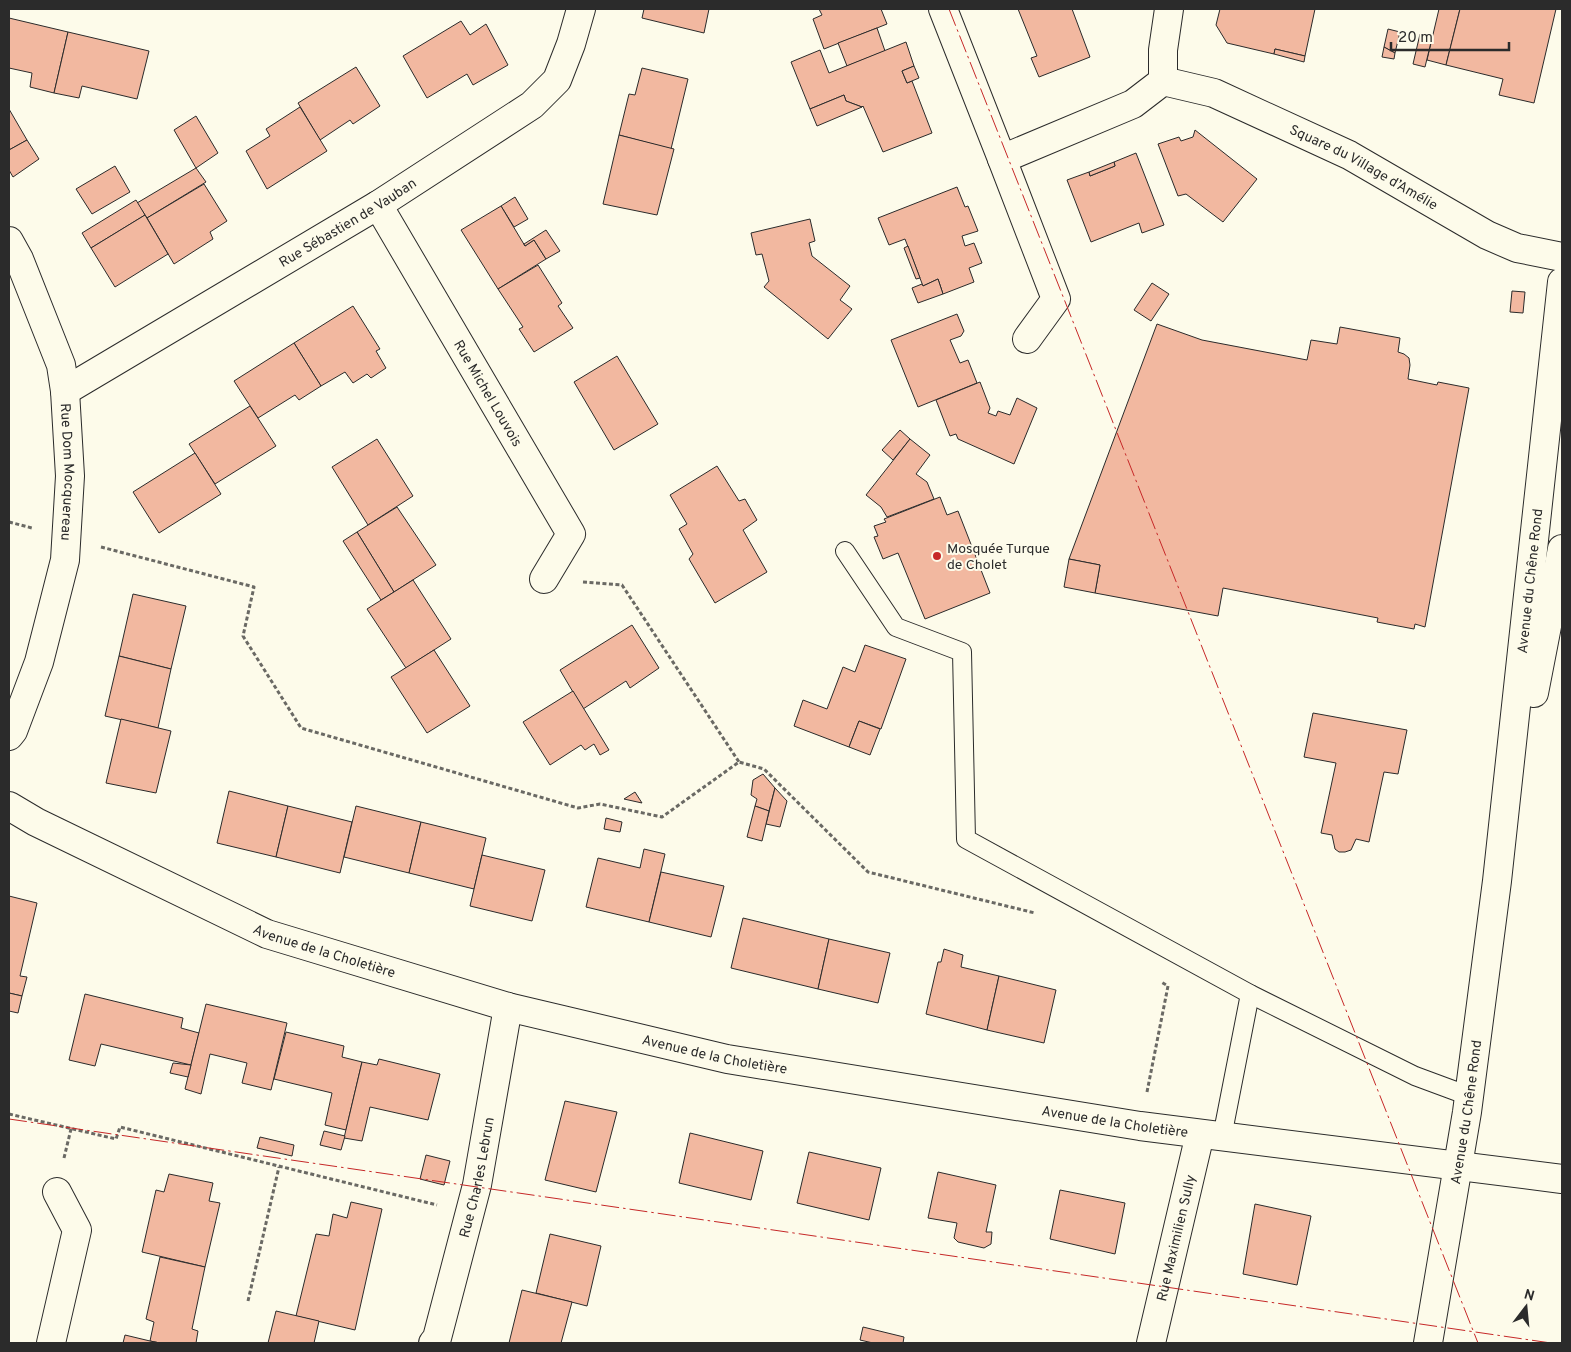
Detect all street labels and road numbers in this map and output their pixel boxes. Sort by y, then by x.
street label: Square du Village d’Amélie [1286,122,1440,215]
street label: Rue Sébastien de Vauban [276,175,420,272]
street label: Rue Michel Louvois [449,337,525,450]
street label: Rue Dom Mocquereau [56,403,77,541]
street label: Avenue du Chêne Rond [1515,508,1547,654]
street label: Avenue de la Choletière [250,922,397,982]
street label: Avenue de la Choletière [640,1032,788,1079]
street label: Avenue du Chêne Rond [1448,1039,1486,1186]
street label: Avenue de la Choletière [1040,1103,1189,1142]
street label: Rue Charles Lebrun [457,1116,499,1240]
street label: Rue Maximilien Sully [1154,1173,1200,1303]

